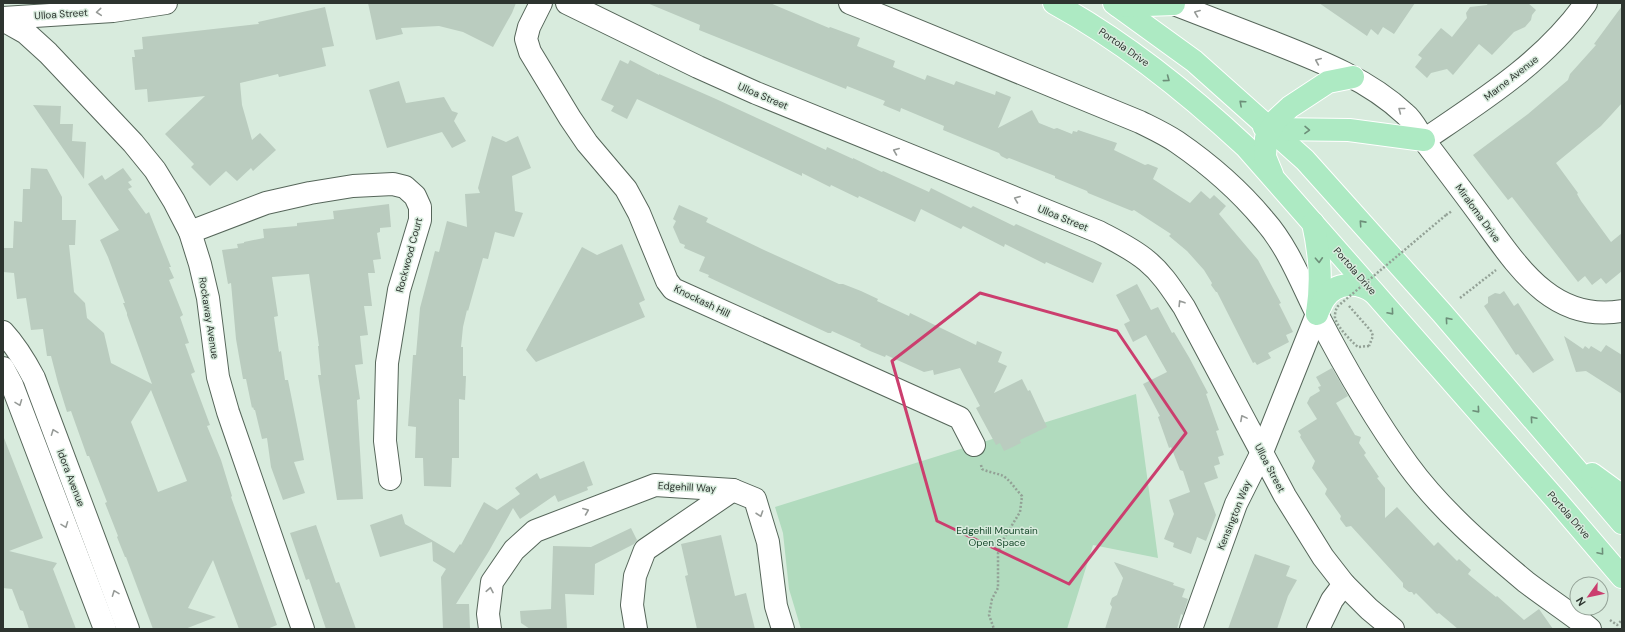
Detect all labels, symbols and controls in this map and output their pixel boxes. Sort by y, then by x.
street label: Ulloa Street [34,6,88,22]
one-way arrow [96,7,102,16]
one-way arrow [1194,10,1201,18]
street label: Portola Drive [1096,25,1152,69]
street label: Marne Avenue [1481,52,1541,103]
one-way arrow [1315,58,1322,66]
one-way arrow [1163,74,1170,81]
street label: Ulloa Street [736,80,790,112]
one-way arrow [1239,100,1247,107]
one-way arrow [1398,107,1405,114]
one-way arrow [1304,125,1310,134]
one-way arrow [892,147,899,155]
street label: Miraloma Drive [1453,181,1504,245]
one-way arrow [1013,196,1020,204]
street label: Ulloa Street [1036,202,1090,234]
street label: Rockwood Court [393,216,425,294]
one-way arrow [1359,221,1366,228]
street label: Portola Drive [1331,245,1379,298]
one-way arrow [1315,257,1324,263]
street label: Rockaway Avenue [196,276,222,360]
street label: Knockash Hill [672,282,732,320]
one-way arrow [1179,301,1186,308]
one-way arrow [1387,308,1394,315]
one-way arrow [1446,318,1453,325]
one-way arrow [14,400,22,407]
one-way arrow [1473,405,1480,413]
one-way arrow [1241,415,1248,422]
one-way arrow [1530,416,1538,424]
one-way arrow [50,428,58,435]
street label: Ulloa Street [1252,441,1288,495]
street label: Idora Avenue [54,448,88,509]
street label: Kensington Way [1214,478,1254,552]
street label: Edgehill Way [658,479,717,495]
street label: Portola Drive [1545,489,1593,542]
one-way arrow [581,508,589,516]
one-way arrow [755,510,764,517]
one-way arrow [60,521,69,528]
park label: Edgehill Mountain Open Space [956,524,1038,549]
one-way arrow [1596,548,1603,555]
north arrow [1569,576,1609,616]
one-way arrow [486,587,494,593]
one-way arrow [111,589,119,596]
text: N [1573,594,1589,609]

